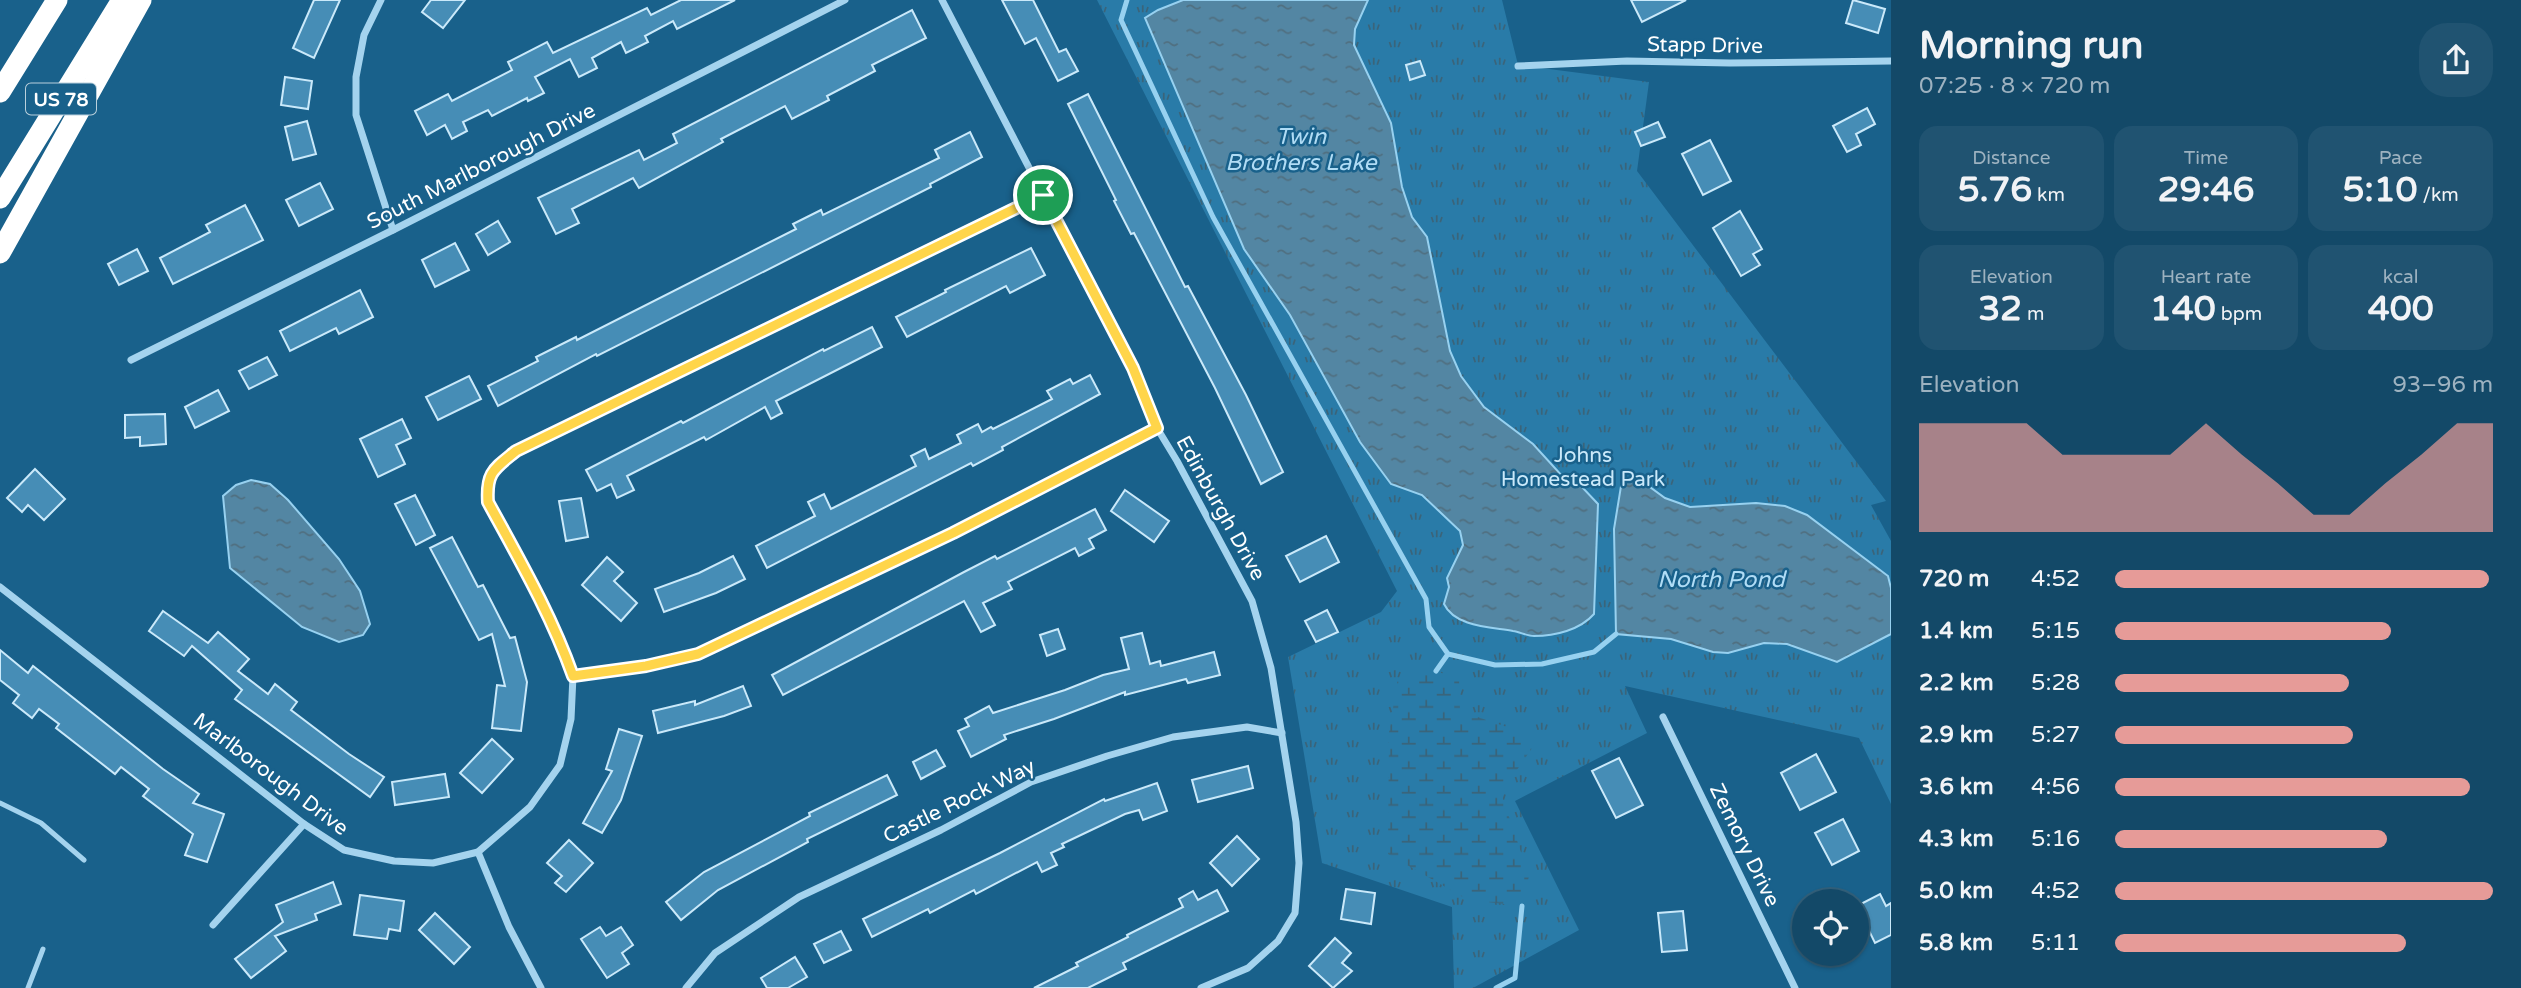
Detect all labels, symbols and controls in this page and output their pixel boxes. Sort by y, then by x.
text: Morning run [1919,23,2143,69]
button: share [2419,23,2493,97]
street label: Stapp Drive [1647,32,1763,59]
text: 07:25 · 8 × 720 m [1919,72,2110,100]
road number: US 78 [26,83,96,114]
street label: South Marlborough Drive [363,98,600,235]
water label: Twin Brothers Lake [1225,123,1379,177]
text: Distance [1972,147,2050,169]
text: Time [2184,147,2228,169]
text: Pace [2379,147,2423,169]
pin [1013,165,1073,225]
text: 5.76 [1958,169,2032,211]
text: 29:46 [2157,169,2255,211]
text: 5:10 [2343,169,2418,211]
icon: arrive [1024,176,1062,214]
text: km [2032,184,2065,206]
text: /km [2418,184,2459,206]
text: Elevation [1970,266,2053,288]
text: Heart rate [2161,266,2251,288]
text: kcal [2383,266,2419,288]
text: 32 [1978,288,2022,330]
text: 140 [2150,288,2216,330]
text: 400 [2368,288,2434,330]
text: m [2022,303,2045,325]
text: bpm [2216,303,2262,325]
text: Elevation [1919,371,2020,399]
text: 93–96 m [2392,371,2493,399]
street label: Edinburgh Drive [1171,432,1271,585]
park label: Johns Homestead Park [1501,443,1665,492]
text: 720 m [1919,565,1989,593]
text: 4:52 [2031,565,2080,593]
water label: North Pond [1657,566,1787,594]
text: 1.4 km [1919,617,1993,645]
text: 5:15 [2031,617,2080,645]
text: 2.2 km [1919,669,1994,697]
text: 5:28 [2031,669,2080,697]
street label: Marlborough Drive [188,708,353,841]
text: 2.9 km [1919,721,1994,749]
text: 5:27 [2031,721,2080,749]
street label: Castle Rock Way [879,754,1039,849]
text: 3.6 km [1919,773,1994,801]
text: 4:56 [2031,773,2080,801]
street label: Zemory Drive [1704,780,1785,911]
text: 4.3 km [1919,825,1994,853]
text: 5:16 [2031,825,2080,853]
text: 5.0 km [1919,877,1993,905]
text: 4:52 [2031,877,2080,905]
map controls [1792,889,1869,966]
button: locate [1792,889,1869,966]
text: 5.8 km [1919,929,1993,957]
text: 5:11 [2031,929,2080,957]

